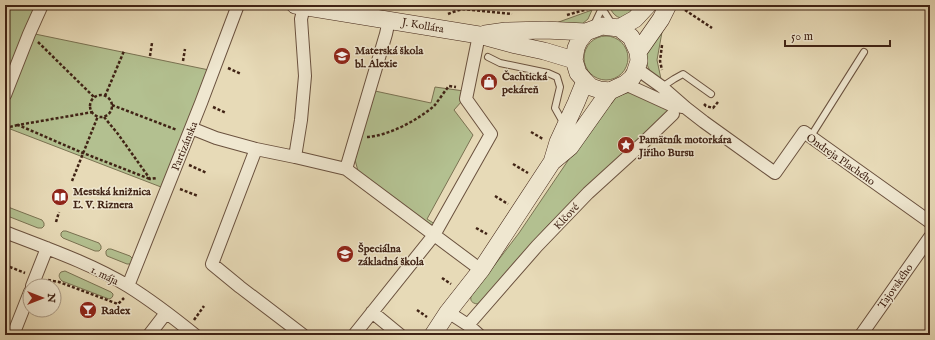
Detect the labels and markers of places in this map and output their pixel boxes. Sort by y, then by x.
place label: Materská škola bl. Alexie [354,44,423,71]
school or university icon: Materská škola bl. Alexie [332,46,352,66]
place label: Čachtická pekáreň [501,70,547,97]
shop icon: Čachtická pekáreň [479,72,499,92]
place label: Pamätník motorkára Jiřiho Bursu [637,133,732,160]
place icon: Pamätník motorkára Jiřiho Bursu [616,135,636,155]
place label: Mestská knižnica Ľ. V. Riznera [72,185,151,212]
library icon: Mestská knižnica Ľ. V. Riznera [50,187,70,207]
place label: Špeciálna základná škola [358,242,424,269]
school or university icon: Špeciálna základná škola [335,244,355,264]
bar icon: Radex [78,300,98,320]
place label: Radex [101,304,131,318]

